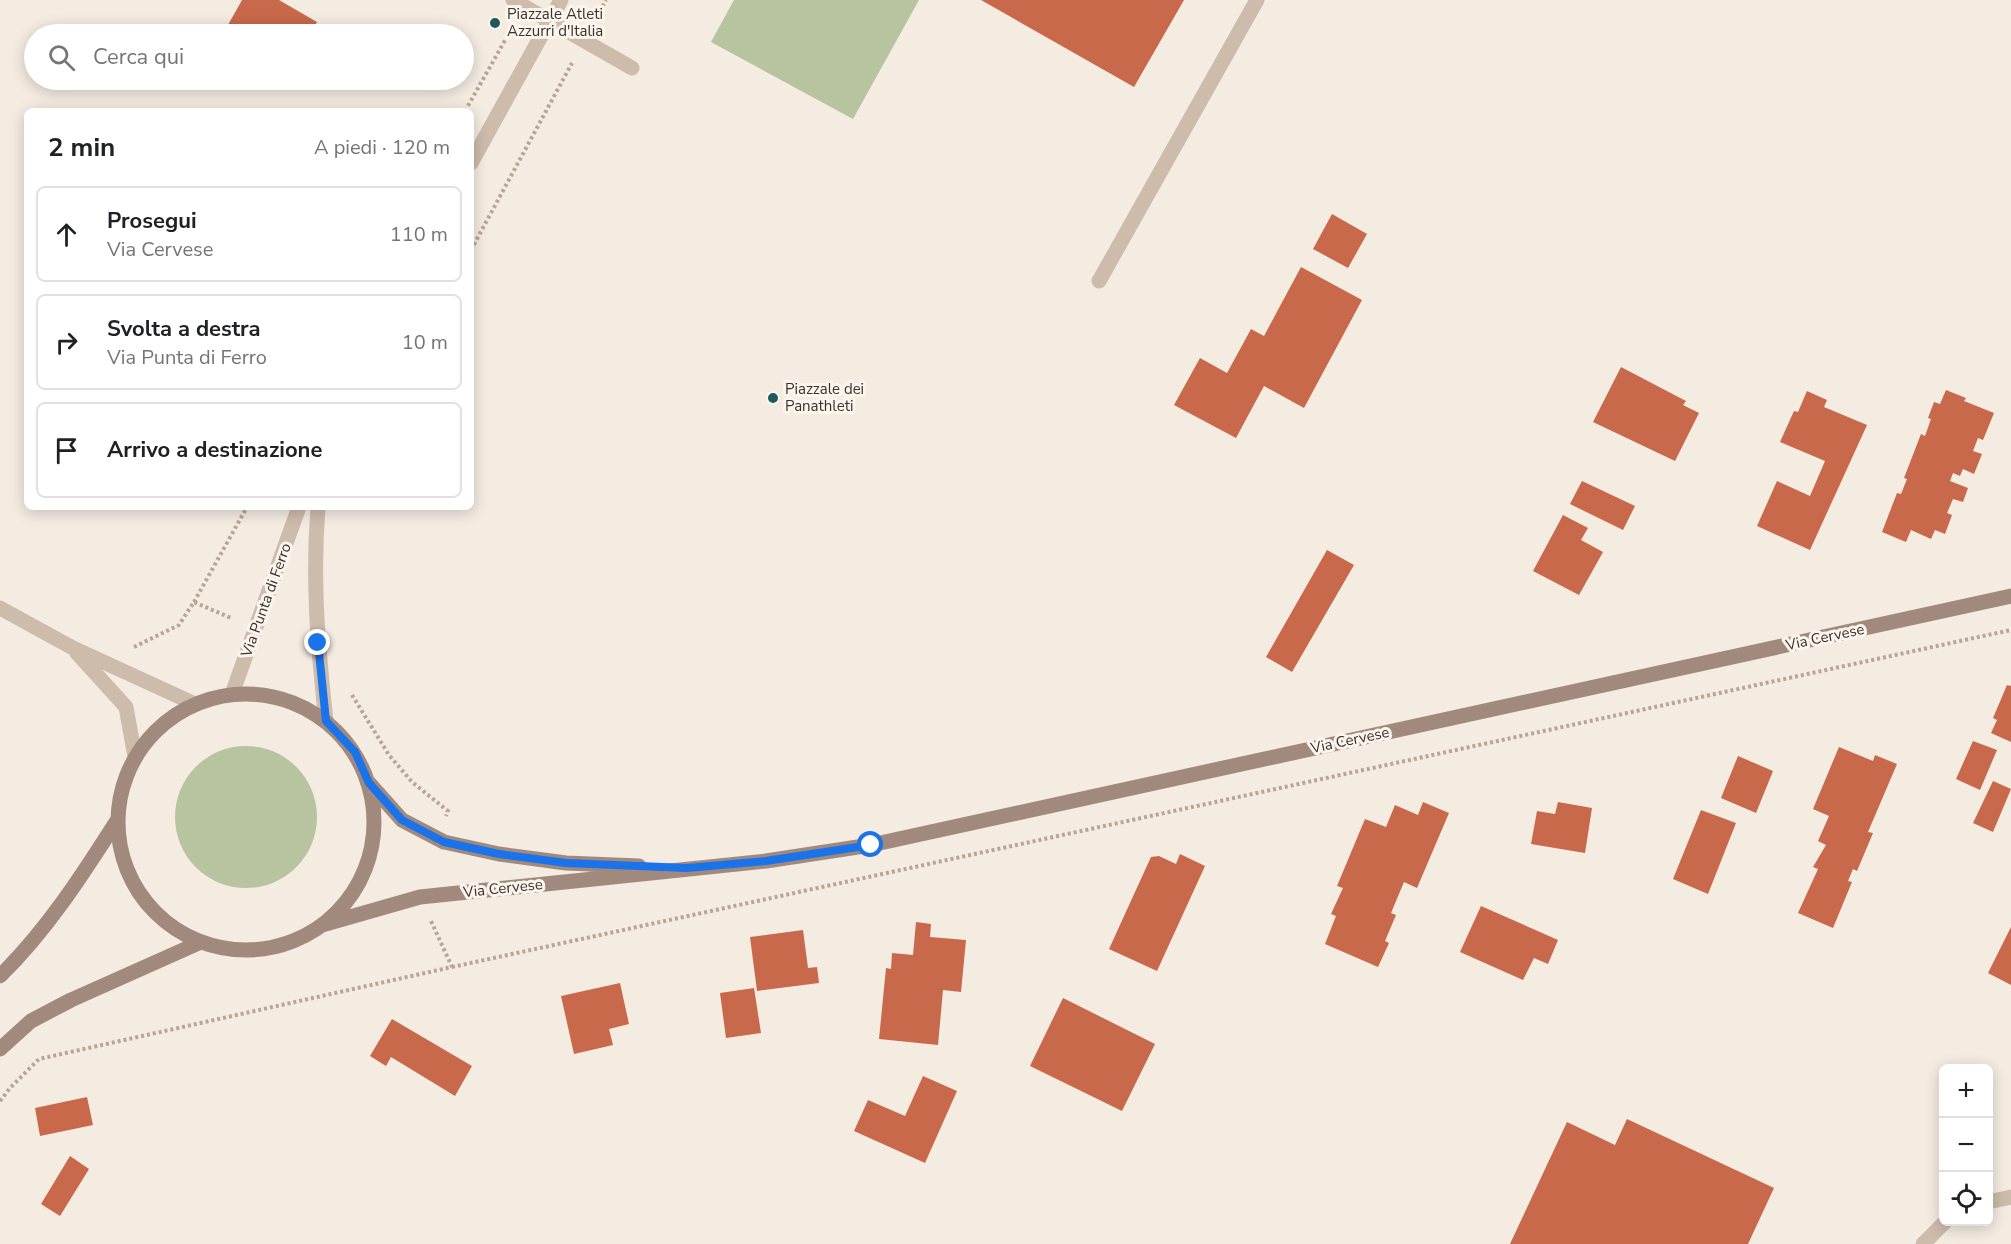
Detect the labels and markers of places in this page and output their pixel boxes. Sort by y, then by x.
place label: Piazzale Atleti Azzurri d'Italia [507,4,603,41]
marker: Piazzale Atleti Azzurri d'Italia [488,16,502,30]
place label: Piazzale dei Panathleti [785,379,864,416]
marker: Piazzale dei Panathleti [766,391,780,405]

